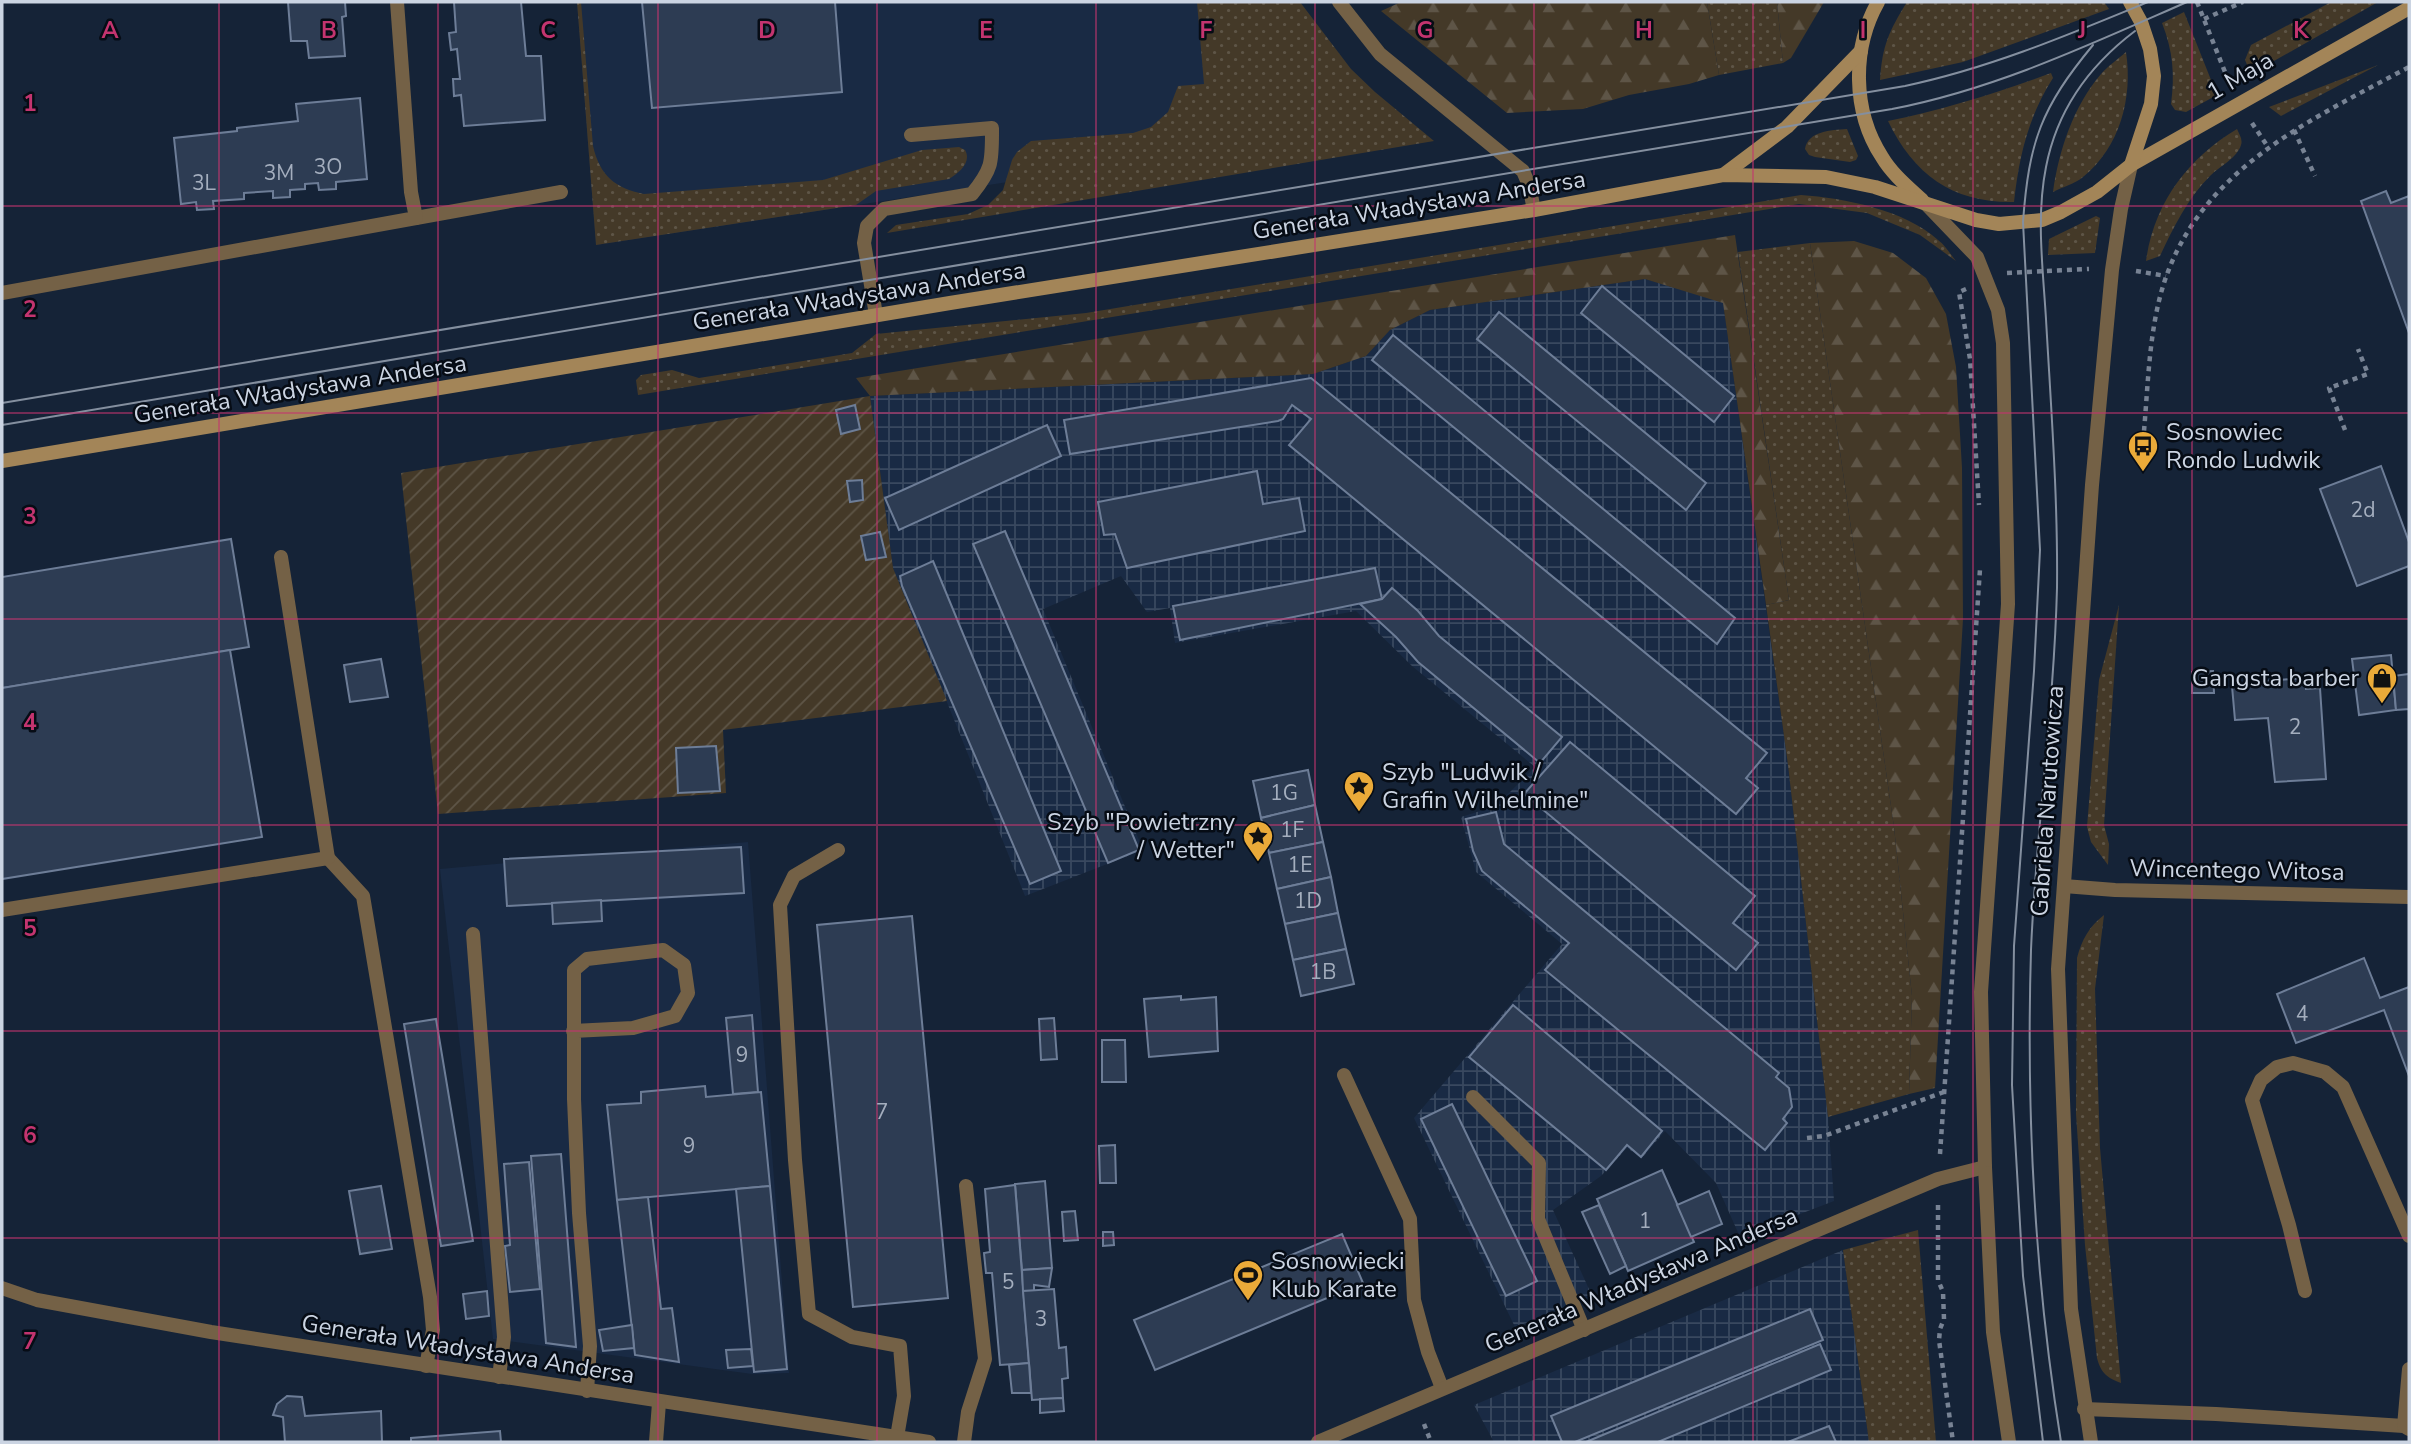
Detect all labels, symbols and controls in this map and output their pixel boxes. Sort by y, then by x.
text: A [101,15,119,46]
text: B [321,15,337,46]
text: C [540,15,556,46]
text: D [758,15,776,46]
text: E [979,15,993,46]
text: F [1200,15,1213,46]
text: G [1417,15,1433,46]
text: H [1635,15,1653,46]
text: I [1860,15,1866,46]
text: J [2077,15,2086,46]
text: K [2293,15,2309,46]
street label: 1 Maja [2201,44,2279,108]
text: 1 [23,88,37,119]
house number: 3O [314,153,342,181]
house number: 3M [264,159,294,187]
street label: Generała Władysława Andersa [1250,163,1588,247]
house number: 3L [192,169,217,197]
street label: Generała Władysława Andersa [690,254,1028,338]
text: 2 [23,294,37,325]
street label: Generała Władysława Andersa [131,347,469,431]
place label: Sosnowiec Rondo Ludwik [2166,416,2321,476]
bus stop icon: Sosnowiec Rondo Ludwik [2126,429,2160,473]
house number: 2d [2351,496,2375,524]
text: 3 [23,501,37,532]
shop icon: Gangsta barber [2365,661,2399,705]
place label: Gangsta barber [2192,662,2359,694]
street label: Gabriela Narutowicza [2023,684,2071,918]
text: 4 [23,707,37,738]
house number: 2 [2289,713,2301,741]
place label: Szyb "Ludwik / Grafin Wilhelmine" [1382,756,1588,816]
place icon: Szyb "Ludwik / Grafin Wilhelmine" [1342,769,1376,813]
house number: 1G [1270,779,1298,807]
place label: Szyb "Powietrzny / Wetter" [1047,806,1236,866]
house number: 1F [1280,816,1304,844]
place icon: Szyb "Powietrzny / Wetter" [1241,819,1275,863]
house number: 1E [1288,851,1312,879]
street label: Wincentego Witosa [2129,852,2345,888]
house number: 1D [1294,887,1322,915]
text: 5 [23,913,37,944]
house number: 1B [1310,958,1336,986]
house number: 4 [2296,1000,2308,1028]
house number: 9 [736,1041,748,1069]
house number: 7 [876,1098,888,1126]
text: 6 [23,1120,37,1151]
house number: 9 [683,1132,695,1160]
street label: Generała Władysława Andersa [1480,1199,1802,1361]
house number: 1 [1639,1207,1651,1235]
place label: Sosnowiecki Klub Karate [1271,1245,1405,1305]
sports icon: Sosnowiecki Klub Karate [1231,1258,1265,1302]
house number: 5 [1002,1268,1014,1296]
house number: 3 [1035,1305,1047,1333]
street label: Generała Władysława Andersa [299,1307,637,1391]
text: 7 [23,1326,37,1357]

